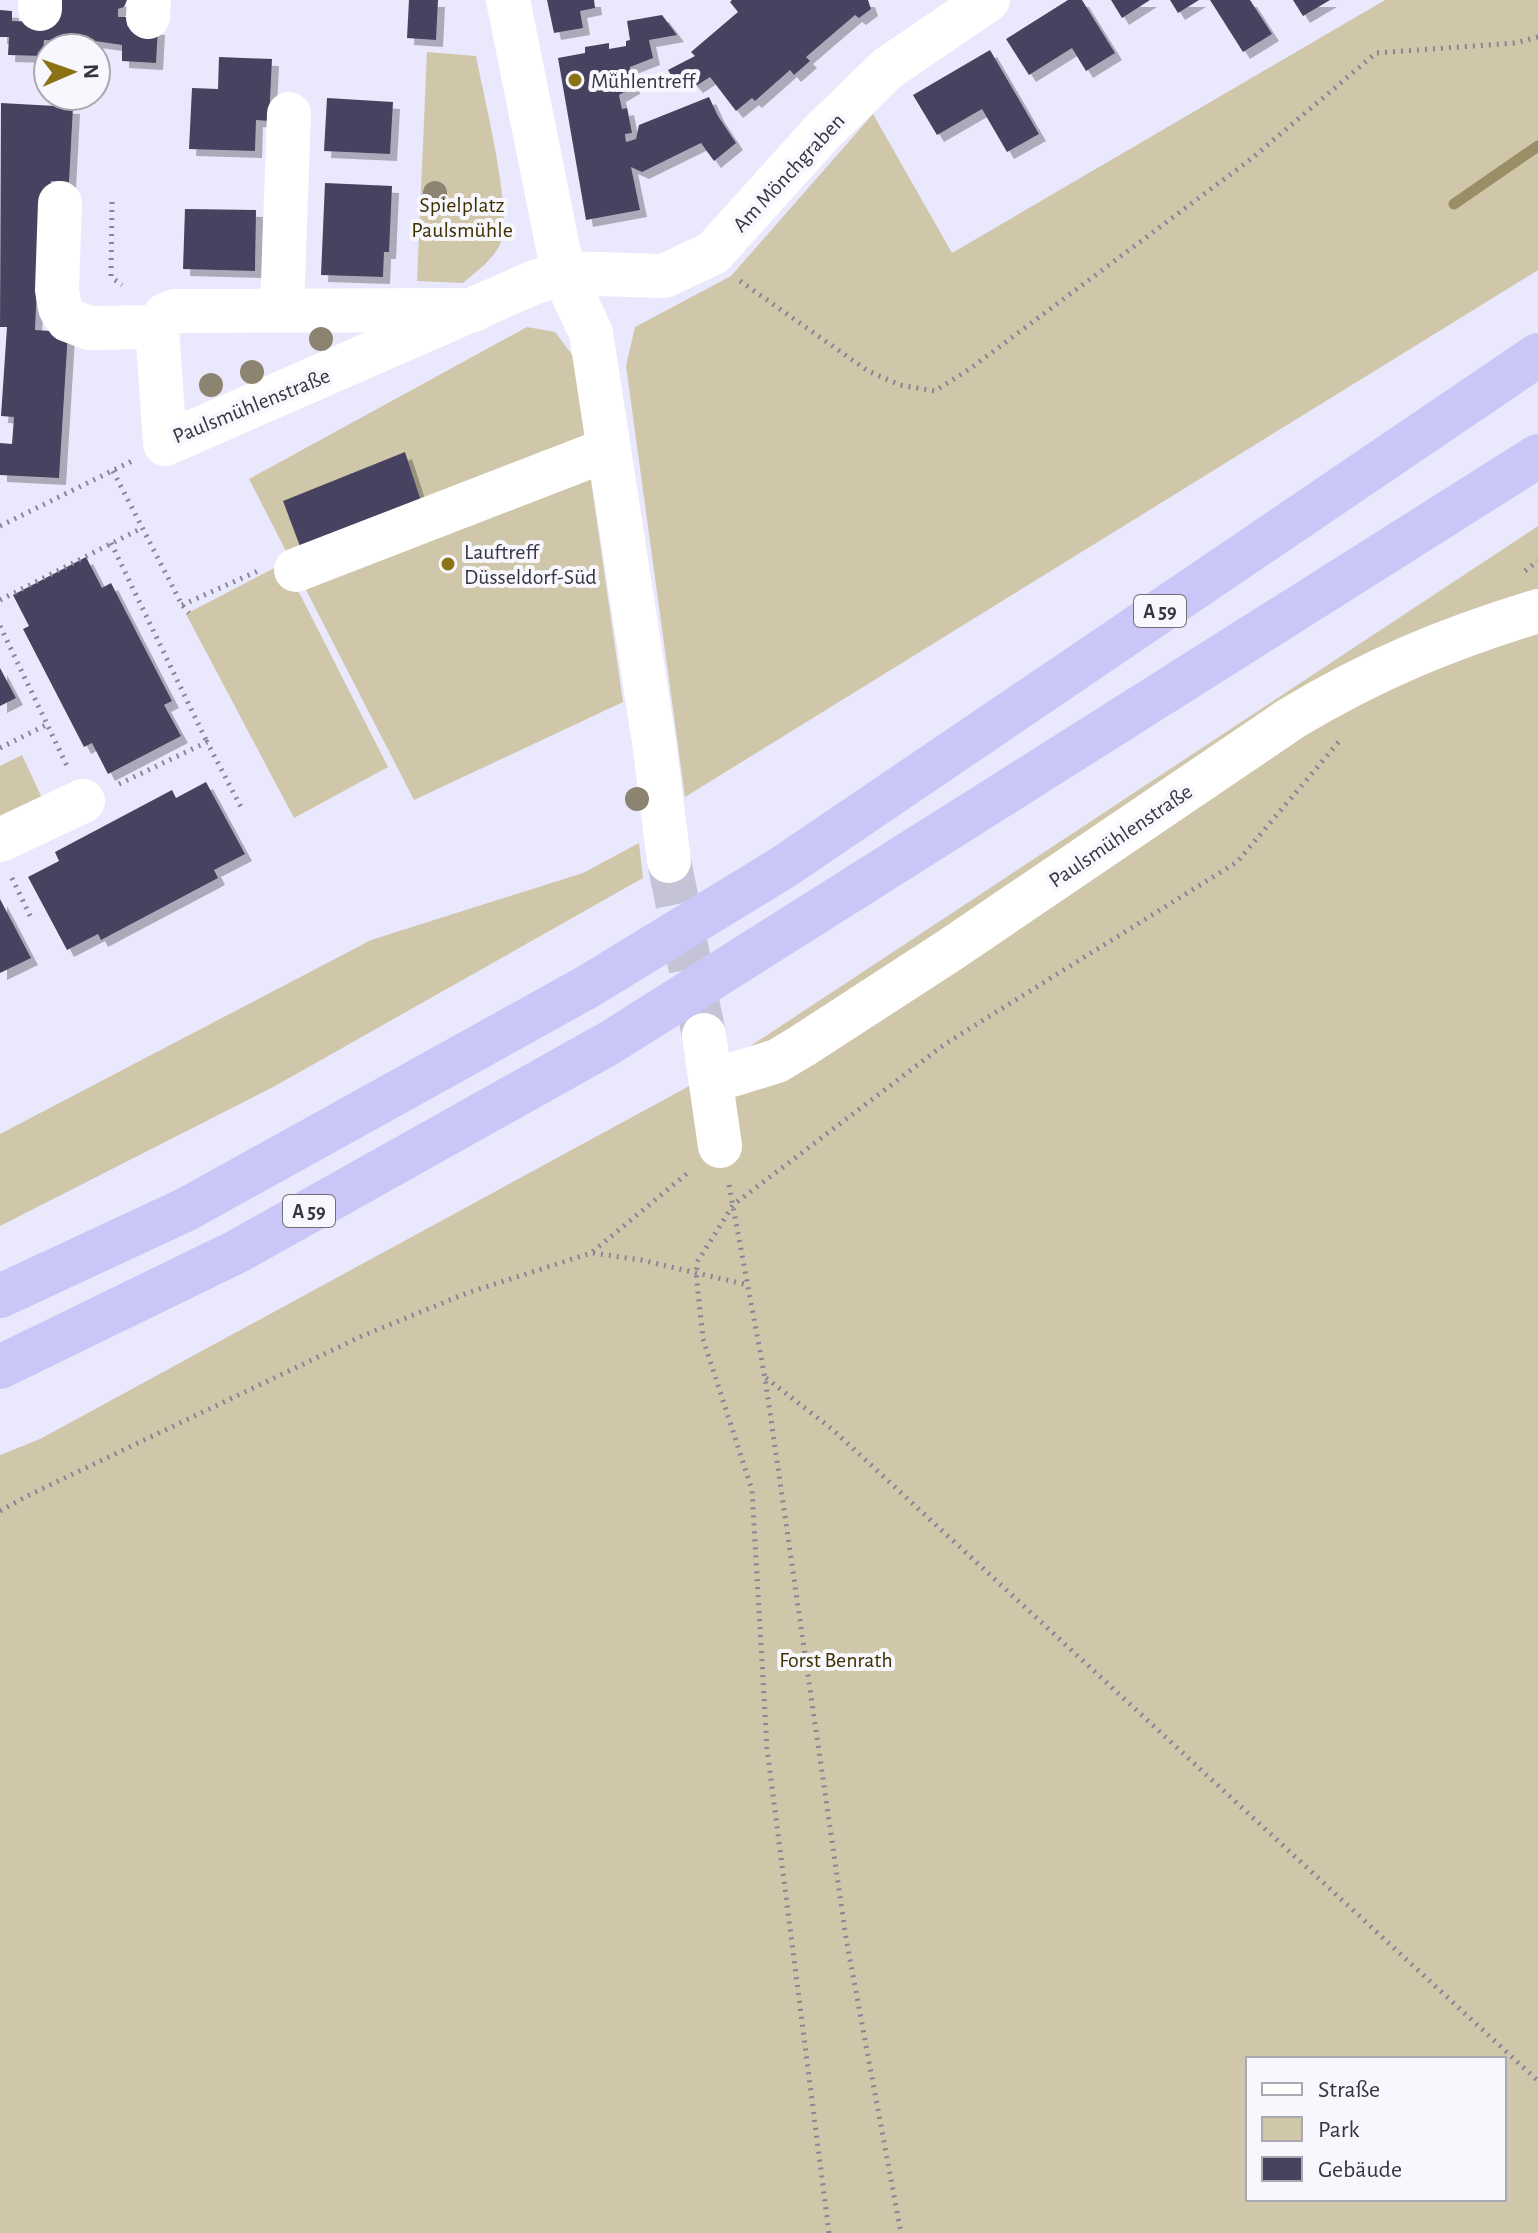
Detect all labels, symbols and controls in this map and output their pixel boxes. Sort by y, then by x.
north arrow [32,32,112,112]
text: N [80,63,102,79]
place label: Mühlentreff [591,70,696,92]
marker: Mühlentreff [566,71,584,89]
street label: Am Mönchgraben [728,109,849,236]
park label: Spielplatz Paulsmühle [411,194,513,241]
street label: Paulsmühlenstraße [170,364,333,448]
place label: Lauftreff Düsseldorf-Süd [464,541,597,588]
marker: Lauftreff Düsseldorf-Süd [439,555,457,573]
road number: A 59 [1134,595,1186,627]
street label: Paulsmühlenstraße [1045,780,1196,892]
road number: A 59 [283,1195,335,1227]
park label: Forst Benrath [779,1649,893,1671]
legend [1246,2057,1506,2201]
text: Straße [1318,2078,1380,2102]
text: Park [1318,2118,1359,2142]
text: Gebäude [1318,2158,1402,2182]

